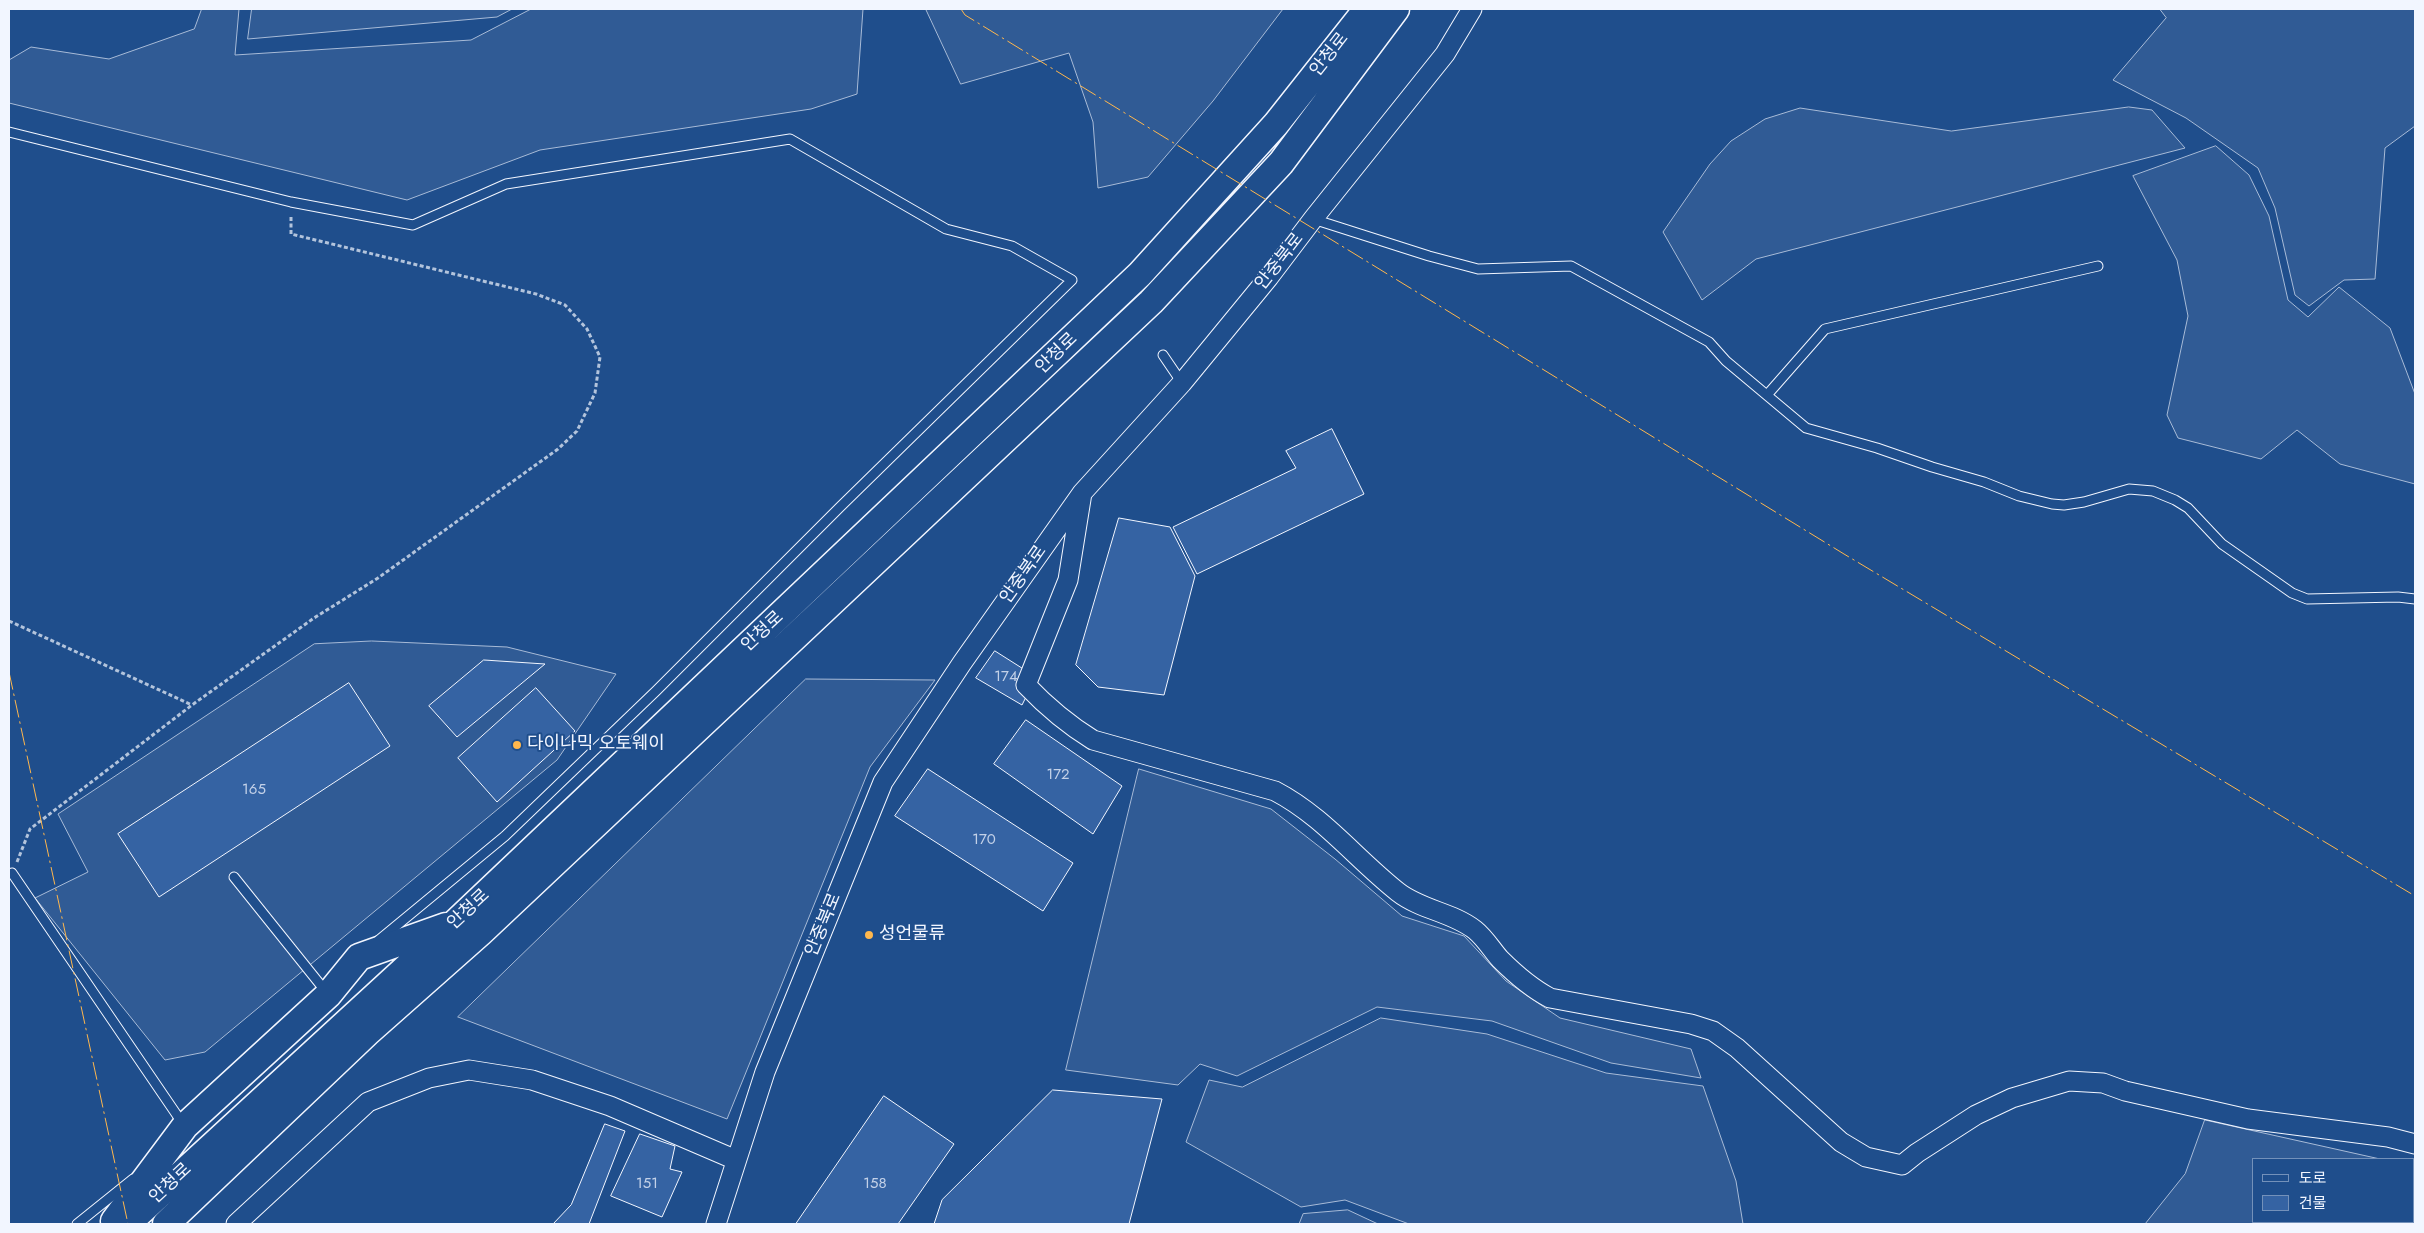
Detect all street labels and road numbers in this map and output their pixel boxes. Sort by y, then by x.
street label: 안청로 [1306,29,1354,81]
street label: 안중북로 [1251,229,1309,295]
street label: 안청로 [1032,329,1082,379]
street label: 안중북로 [996,542,1052,608]
street label: 안청로 [737,607,789,657]
street label: 안청로 [443,885,495,935]
street label: 안중북로 [802,890,846,960]
street label: 안청로 [145,1159,197,1209]

